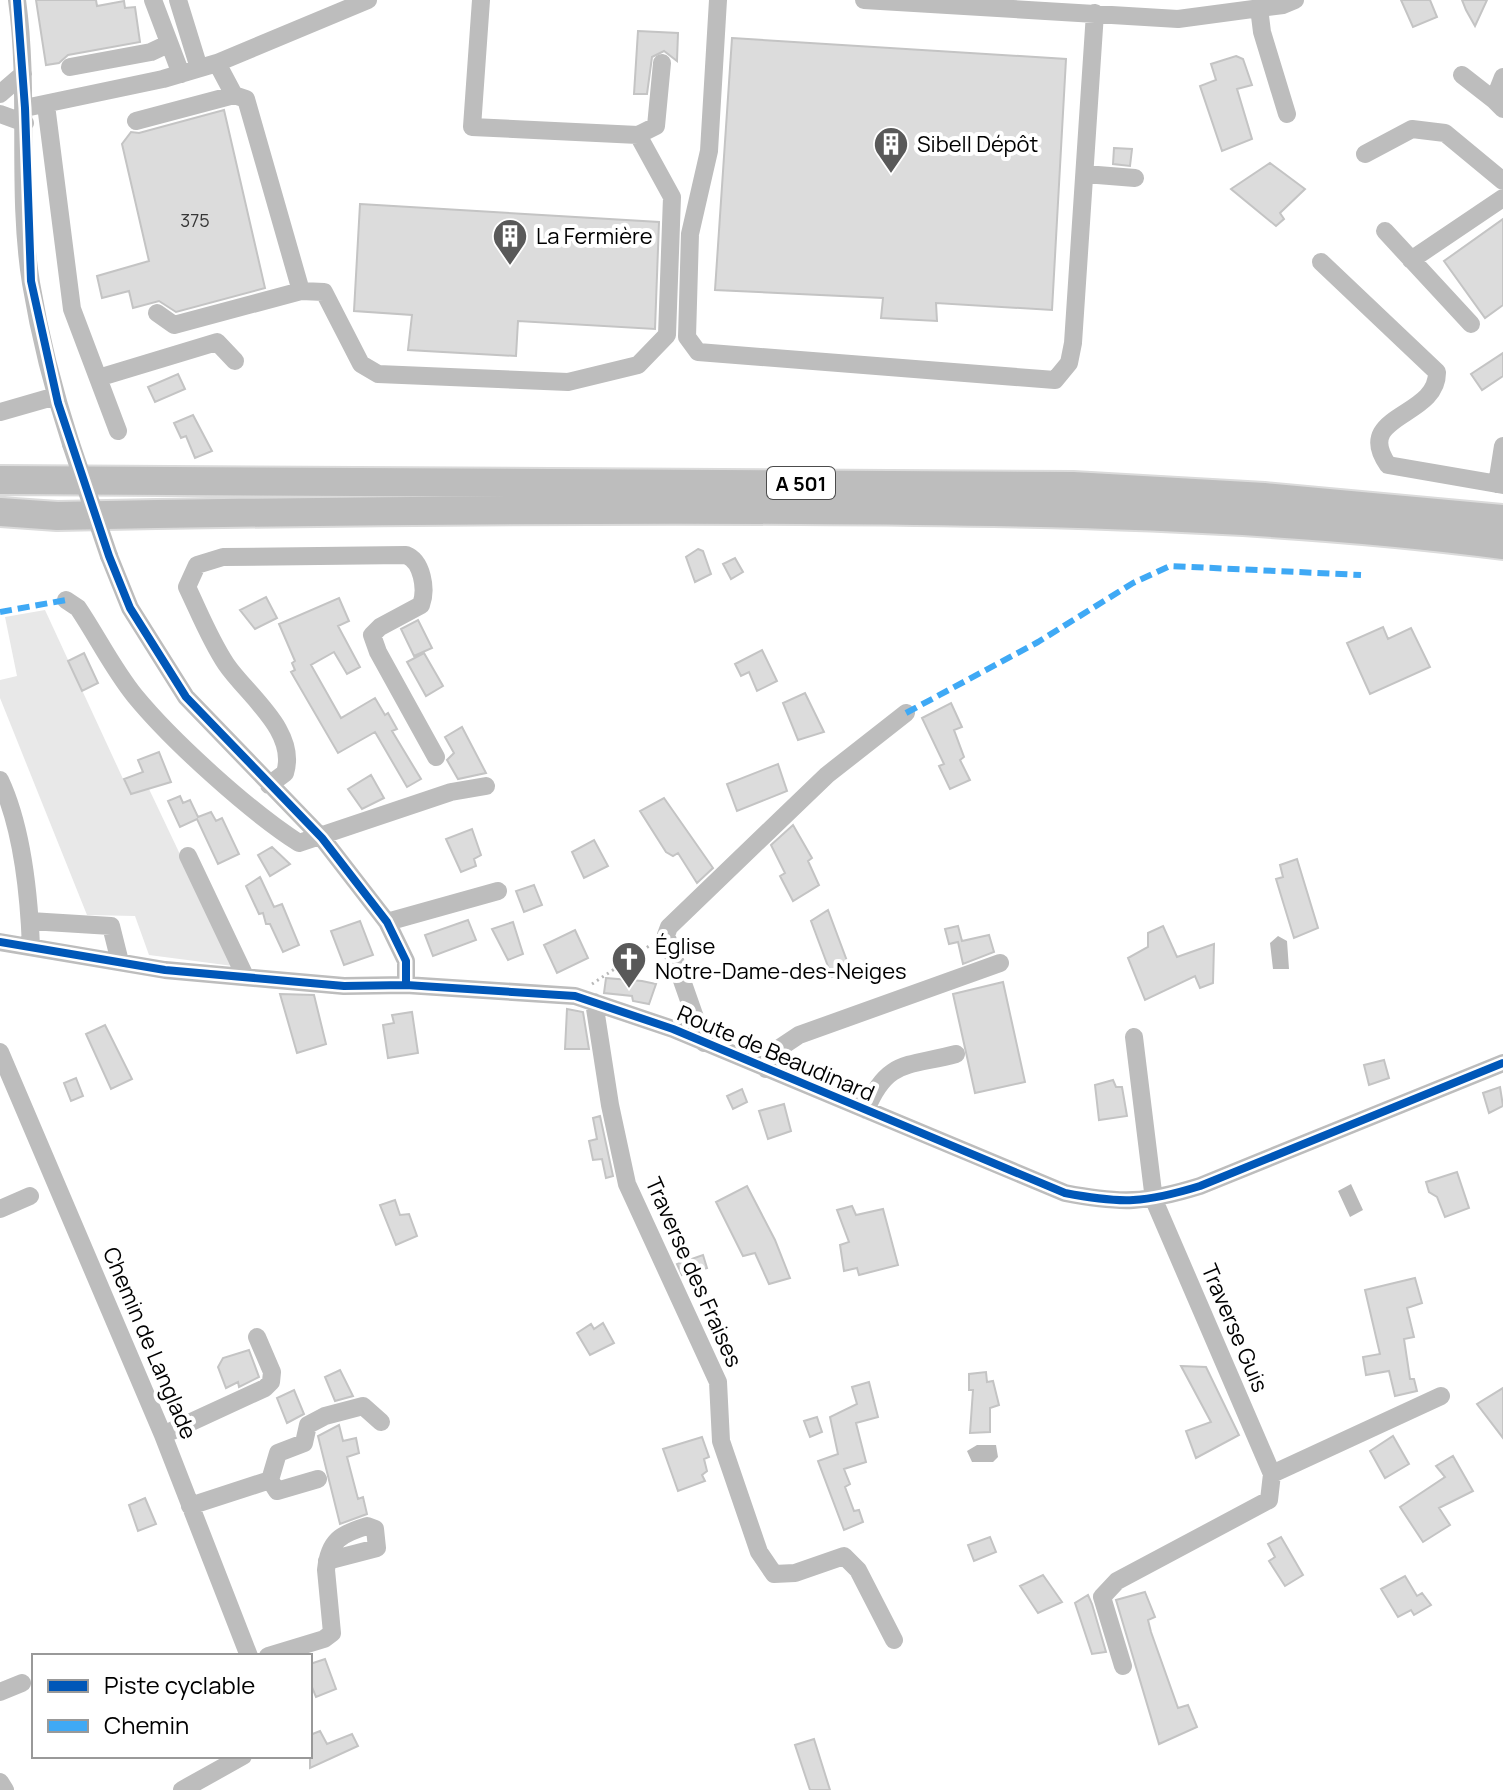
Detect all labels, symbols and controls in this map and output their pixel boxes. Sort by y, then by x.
building icon: Sibell Dépôt [872,125,910,175]
place label: Sibell Dépôt [917,129,1039,159]
house number: 375 [180,208,210,232]
building icon: La Fermière [491,217,529,267]
place label: La Fermière [536,221,653,251]
road number: A 501 [767,467,835,499]
place label: Église Notre-Dame-des-Neiges [655,931,907,986]
church icon: Église Notre-Dame-des-Neiges [610,940,648,990]
street label: Route de Beaudinard [673,998,879,1108]
street label: Traverse des Fraises [639,1172,749,1372]
street label: Chemin de Langlade [96,1242,204,1444]
street label: Traverse Guis [1195,1259,1275,1397]
legend [32,1654,312,1758]
text: Piste cyclable [104,1668,255,1701]
text: Chemin [104,1708,189,1741]

